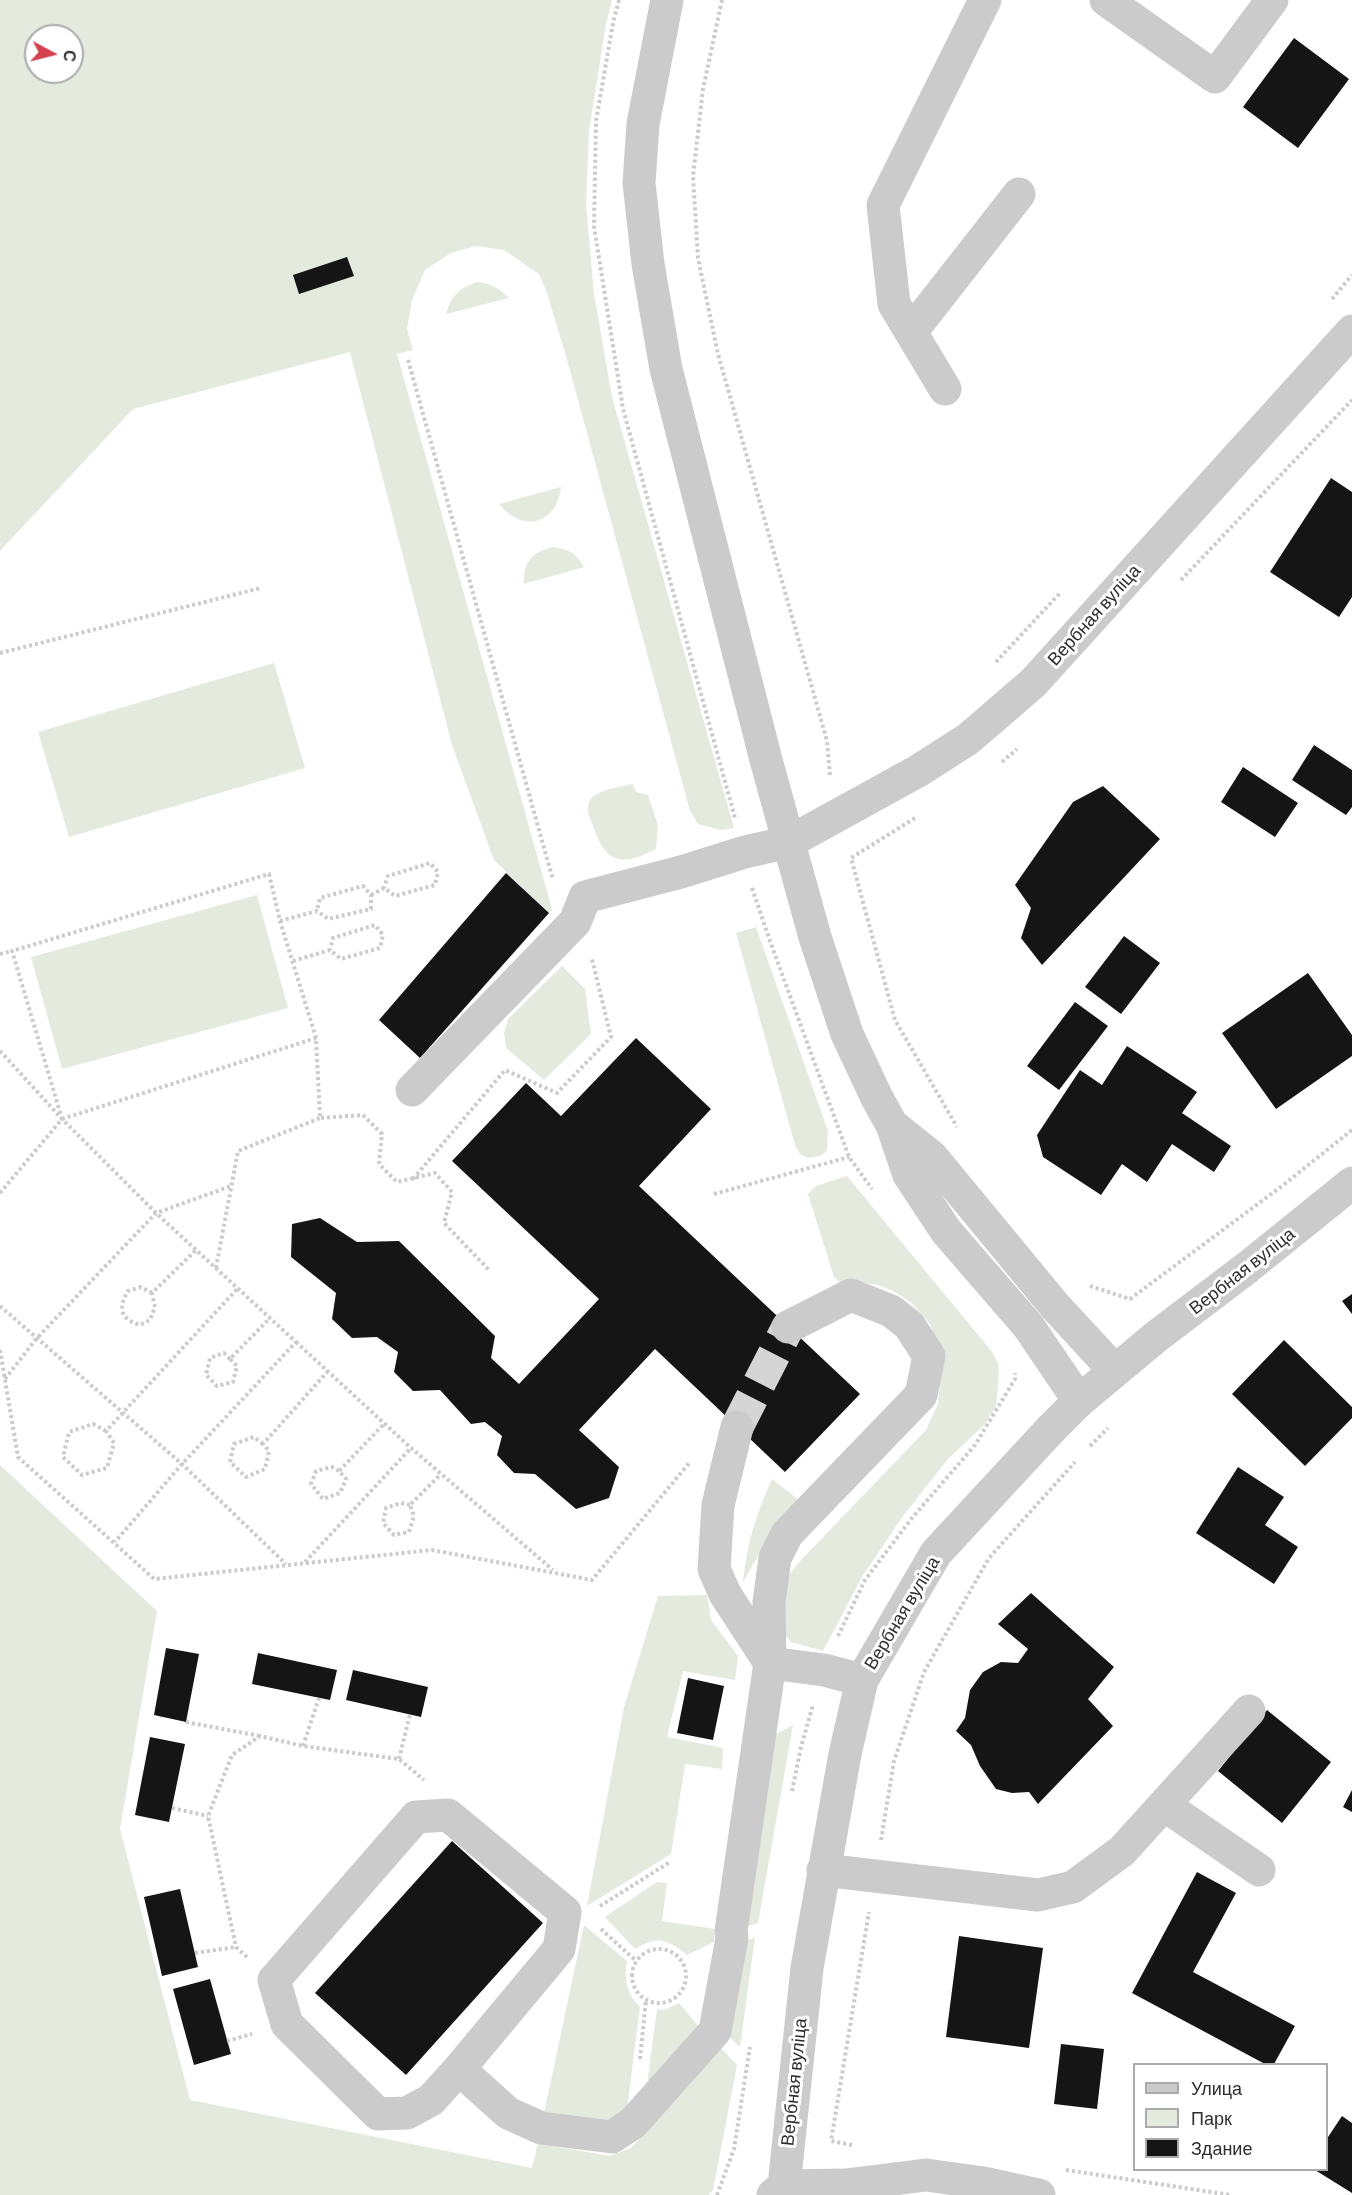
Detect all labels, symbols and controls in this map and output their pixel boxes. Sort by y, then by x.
north arrow [24,24,84,84]
text: С [60,49,81,63]
street label: Вербная вуліца [1043,560,1145,670]
street label: Вербная вуліца [1185,1223,1299,1319]
street label: Вербная вуліца [860,1552,944,1674]
street label: Вербная вуліца [777,2017,811,2147]
legend [1133,2063,1328,2171]
text: Улица [1191,2077,1242,2099]
text: Парк [1191,2107,1232,2129]
text: Здание [1191,2137,1252,2159]

